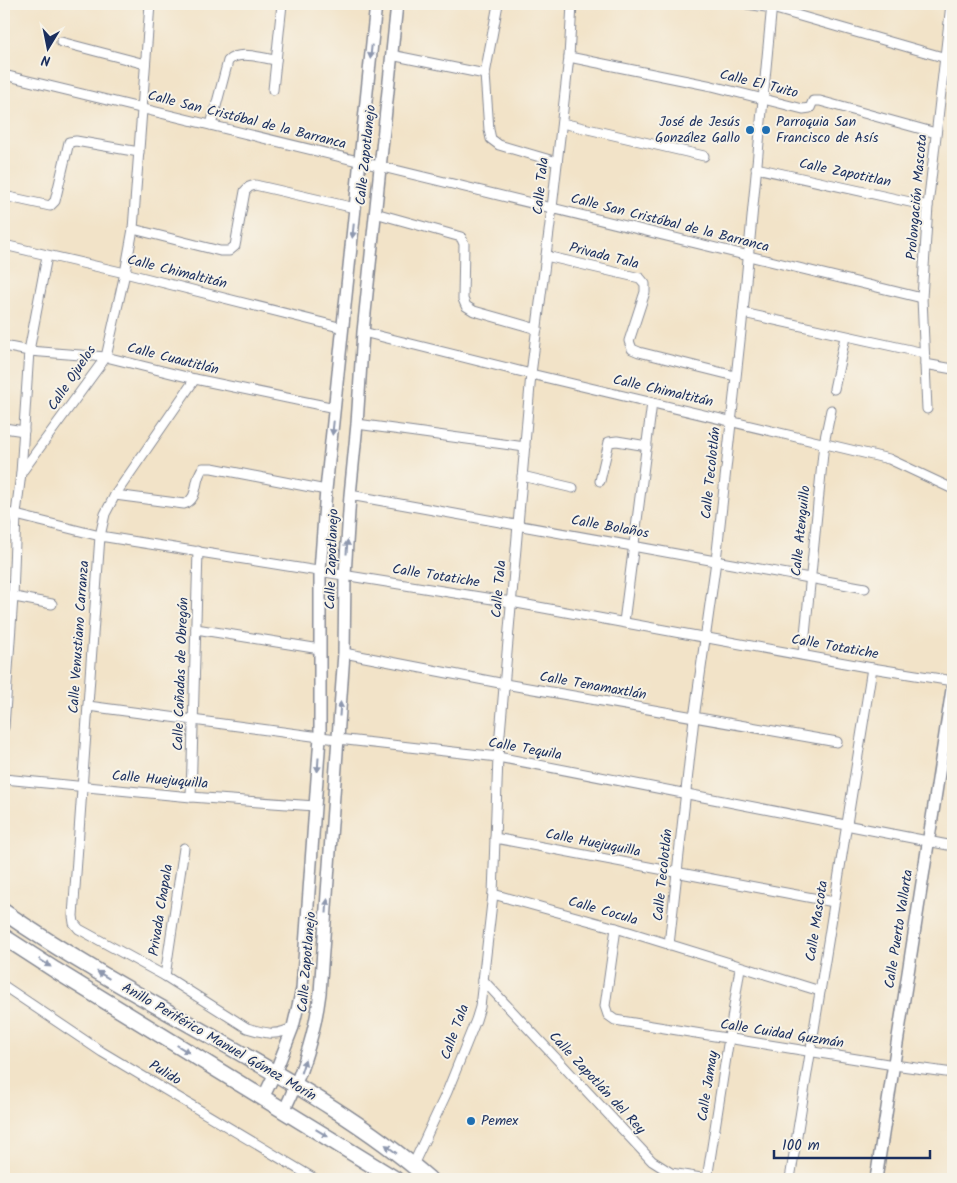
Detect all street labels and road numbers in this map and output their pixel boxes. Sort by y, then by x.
street label: Calle El Tuito [717,64,801,104]
street label: Calle San Cristóbal de la Barranca [145,85,349,155]
street label: Calle Zapotlanejo [350,104,382,206]
street label: Prolongación Mascota [901,133,933,261]
street label: Calle Zapotitlan [797,153,893,193]
street label: Calle Tala [527,156,555,216]
street label: Calle San Cristóbal de la Barranca [568,188,772,258]
street label: Privada Tala [567,237,641,275]
street label: Calle Chimaltitán [125,249,229,295]
street label: Calle Cuautitlán [125,337,221,381]
street label: Calle Ojuelos [42,341,102,415]
street label: Calle Chimaltitán [611,369,715,413]
street label: Calle Tecolotlán [695,426,727,520]
street label: Calle Atenguillo [785,484,817,578]
street label: Calle Zapotlanejo [319,508,345,610]
street label: Calle Bolaños [569,509,651,545]
street label: Calle Totatiche [391,558,482,594]
street label: Calle Tala [486,559,512,619]
street label: Calle Venustiano Carranza [63,560,95,714]
street label: Calle Cañadas de Obregón [167,597,195,751]
street label: Calle Totatiche [790,628,881,666]
street label: Calle Tenamaxtlán [538,666,648,706]
street label: Calle Tequila [487,732,563,766]
street label: Calle Huejuquilla [111,765,209,795]
street label: Calle Huejuquilla [544,823,642,863]
street label: Calle Tecolotlán [647,828,679,922]
street label: Privada Chapala [143,862,179,958]
street label: Calle Puerto Vallarta [879,868,919,990]
street label: Calle Mascota [800,879,834,963]
street label: Calle Cocula [566,891,640,931]
street label: Calle Zapotlanejo [292,911,322,1013]
street label: Anillo Periférico Manuel Gómez Morín [118,977,320,1107]
street label: Calle Tala [435,1001,475,1063]
street label: Calle Cuidad Guzmán [719,1013,845,1055]
street label: Calle Zapotlán del Rey [543,1027,651,1140]
street label: Calle Jamay [692,1049,724,1123]
street label: Pulido [145,1055,185,1091]

